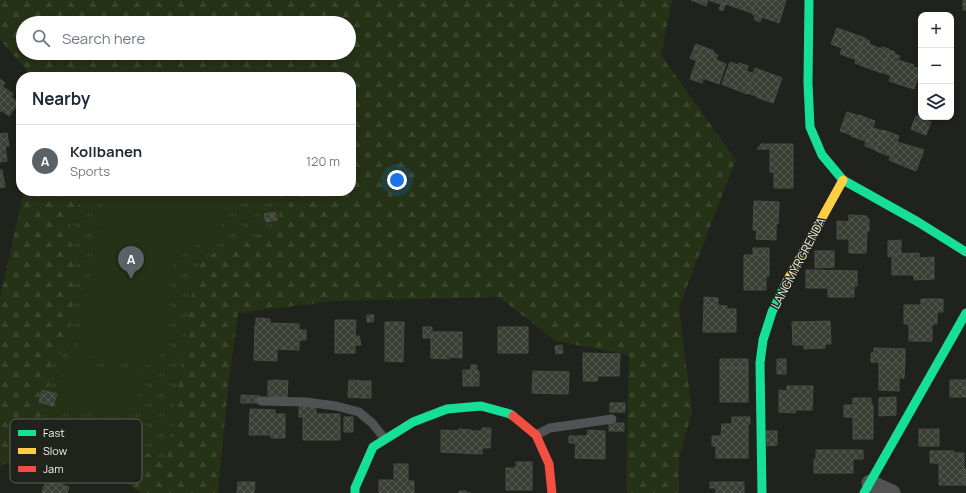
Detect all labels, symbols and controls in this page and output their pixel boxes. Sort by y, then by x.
map controls [918,12,954,120]
button: + [918,12,954,48]
search box [16,16,356,60]
icon: search [30,27,52,49]
text: Search here [62,28,145,49]
button: − [918,48,954,84]
button: layers [918,84,954,120]
text: Nearby [32,87,90,110]
text: Kollbanen [70,141,142,162]
text: A [41,152,49,170]
text: 120 m [306,152,340,170]
text: Sports [70,162,110,180]
your location [387,170,407,190]
street label: LANGMYRGRENDA [767,214,829,312]
pin: A [118,246,144,279]
legend [10,419,142,483]
text: Fast [43,425,65,440]
text: Slow [43,443,68,458]
text: Jam [43,461,64,476]

